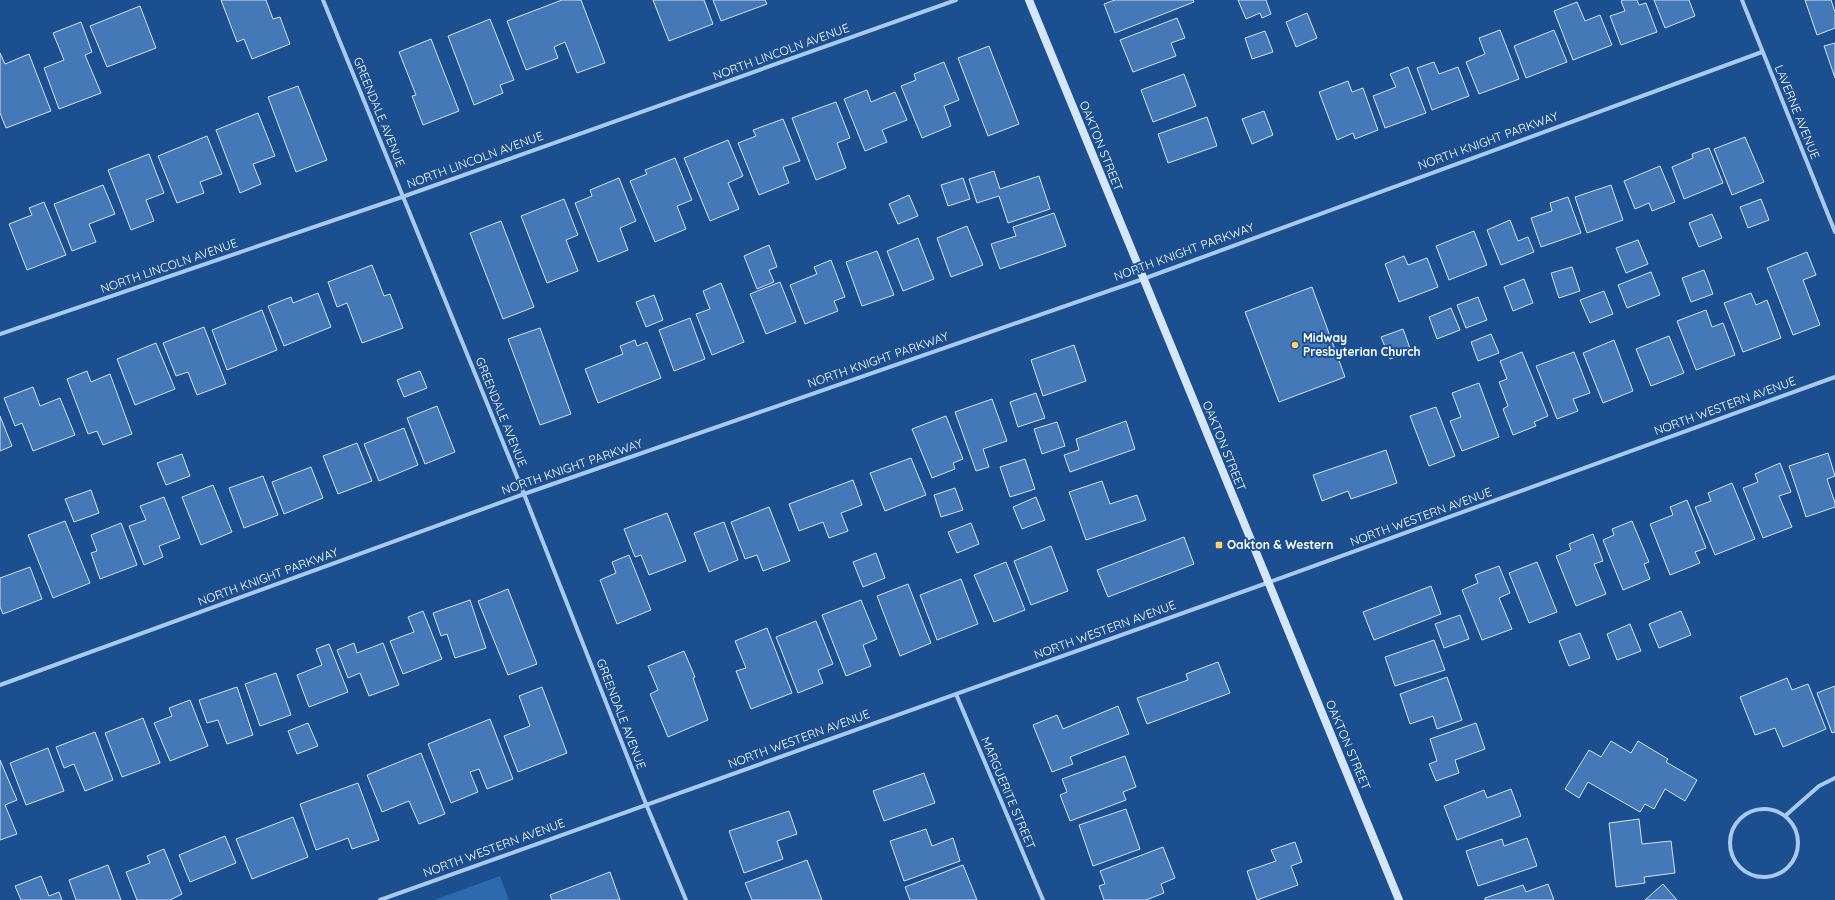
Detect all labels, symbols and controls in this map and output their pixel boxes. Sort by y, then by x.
street label: NORTH LINCOLN AVENUE [711,20,851,83]
street label: GREENDALE AVENUE [351,55,408,169]
street label: LAVERNE AVENUE [1772,63,1823,161]
street label: OAKTON STREET [1077,98,1126,193]
street label: NORTH KNIGHT PARKWAY [1416,108,1560,173]
street label: NORTH LINCOLN AVENUE [405,128,545,191]
street label: NORTH KNIGHT PARKWAY [1112,219,1256,284]
street label: NORTH LINCOLN AVENUE [98,235,240,296]
street label: NORTH KNIGHT PARKWAY [805,328,951,391]
place label: Midway Presbyterian Church [1303,330,1420,359]
marker: Midway Presbyterian Church [1290,340,1300,350]
street label: GREENDALE AVENUE [473,355,530,469]
street label: NORTH WESTERN AVENUE [1652,373,1798,438]
street label: OAKTON STREET [1200,398,1249,493]
street label: NORTH KNIGHT PARKWAY [499,435,645,498]
street label: NORTH WESTERN AVENUE [1348,484,1494,549]
place label: Oakton & Western [1227,537,1333,552]
marker: Oakton & Western [1214,540,1224,550]
street label: NORTH KNIGHT PARKWAY [196,544,340,609]
street label: NORTH WESTERN AVENUE [1032,597,1178,662]
street label: GREENDALE AVENUE [593,656,650,771]
street label: OAKTON STREET [1323,698,1374,792]
street label: NORTH WESTERN AVENUE [726,706,872,771]
street label: MARGUERITE STREET [978,734,1039,851]
street label: NORTH WESTERN AVENUE [421,815,567,880]

